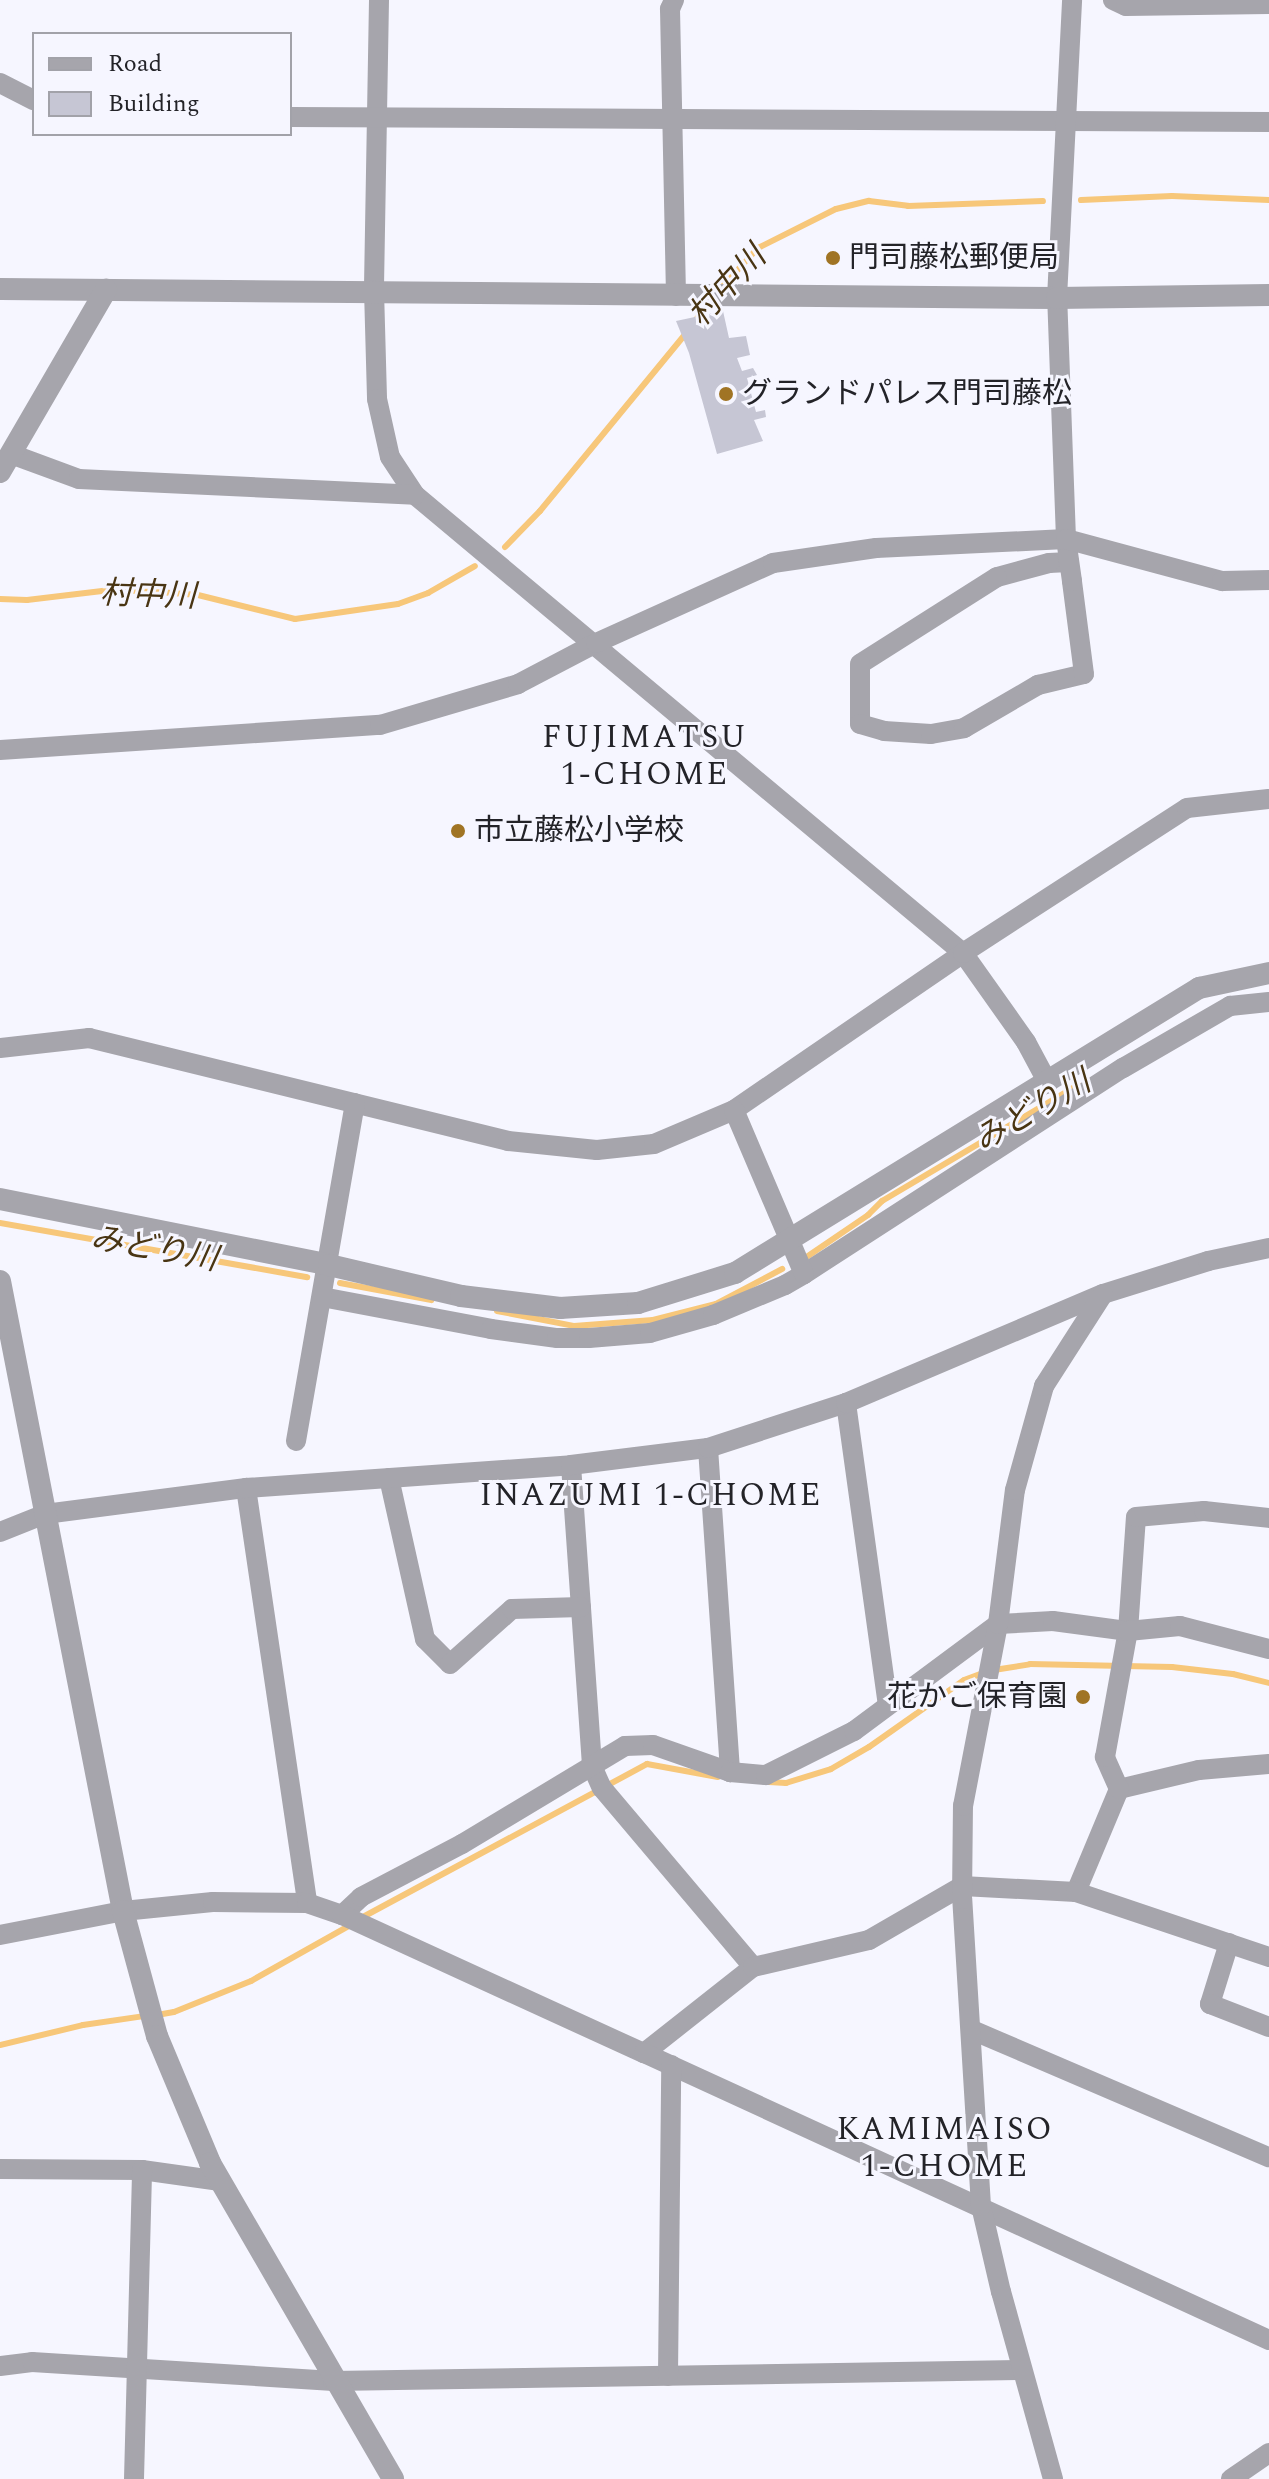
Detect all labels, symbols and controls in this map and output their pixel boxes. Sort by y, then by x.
legend [32,32,292,136]
text: Road [108,46,162,82]
text: Building [108,86,200,122]
water label: 村中川 [681,239,775,335]
place label: 門司藤松郵便局 [849,240,1059,276]
marker: 門司藤松郵便局 [824,249,842,267]
place label: グランドパレス門司藤松 [742,376,1072,412]
marker: グランドパレス門司藤松 [717,385,735,403]
water label: 村中川 [99,575,197,617]
district label: FUJIMATSU 1-CHOME [542,720,748,795]
place label: 市立藤松小学校 [474,813,684,849]
marker: 市立藤松小学校 [449,822,467,840]
water label: みどり川 [968,1063,1098,1161]
water label: みどり川 [88,1220,220,1280]
district label: INAZUMI 1-CHOME [480,1477,822,1515]
place label: 花かご保育園 [887,1679,1067,1715]
marker: 花かご保育園 [1074,1688,1092,1706]
district label: KAMIMAISO 1-CHOME [836,2112,1054,2187]

